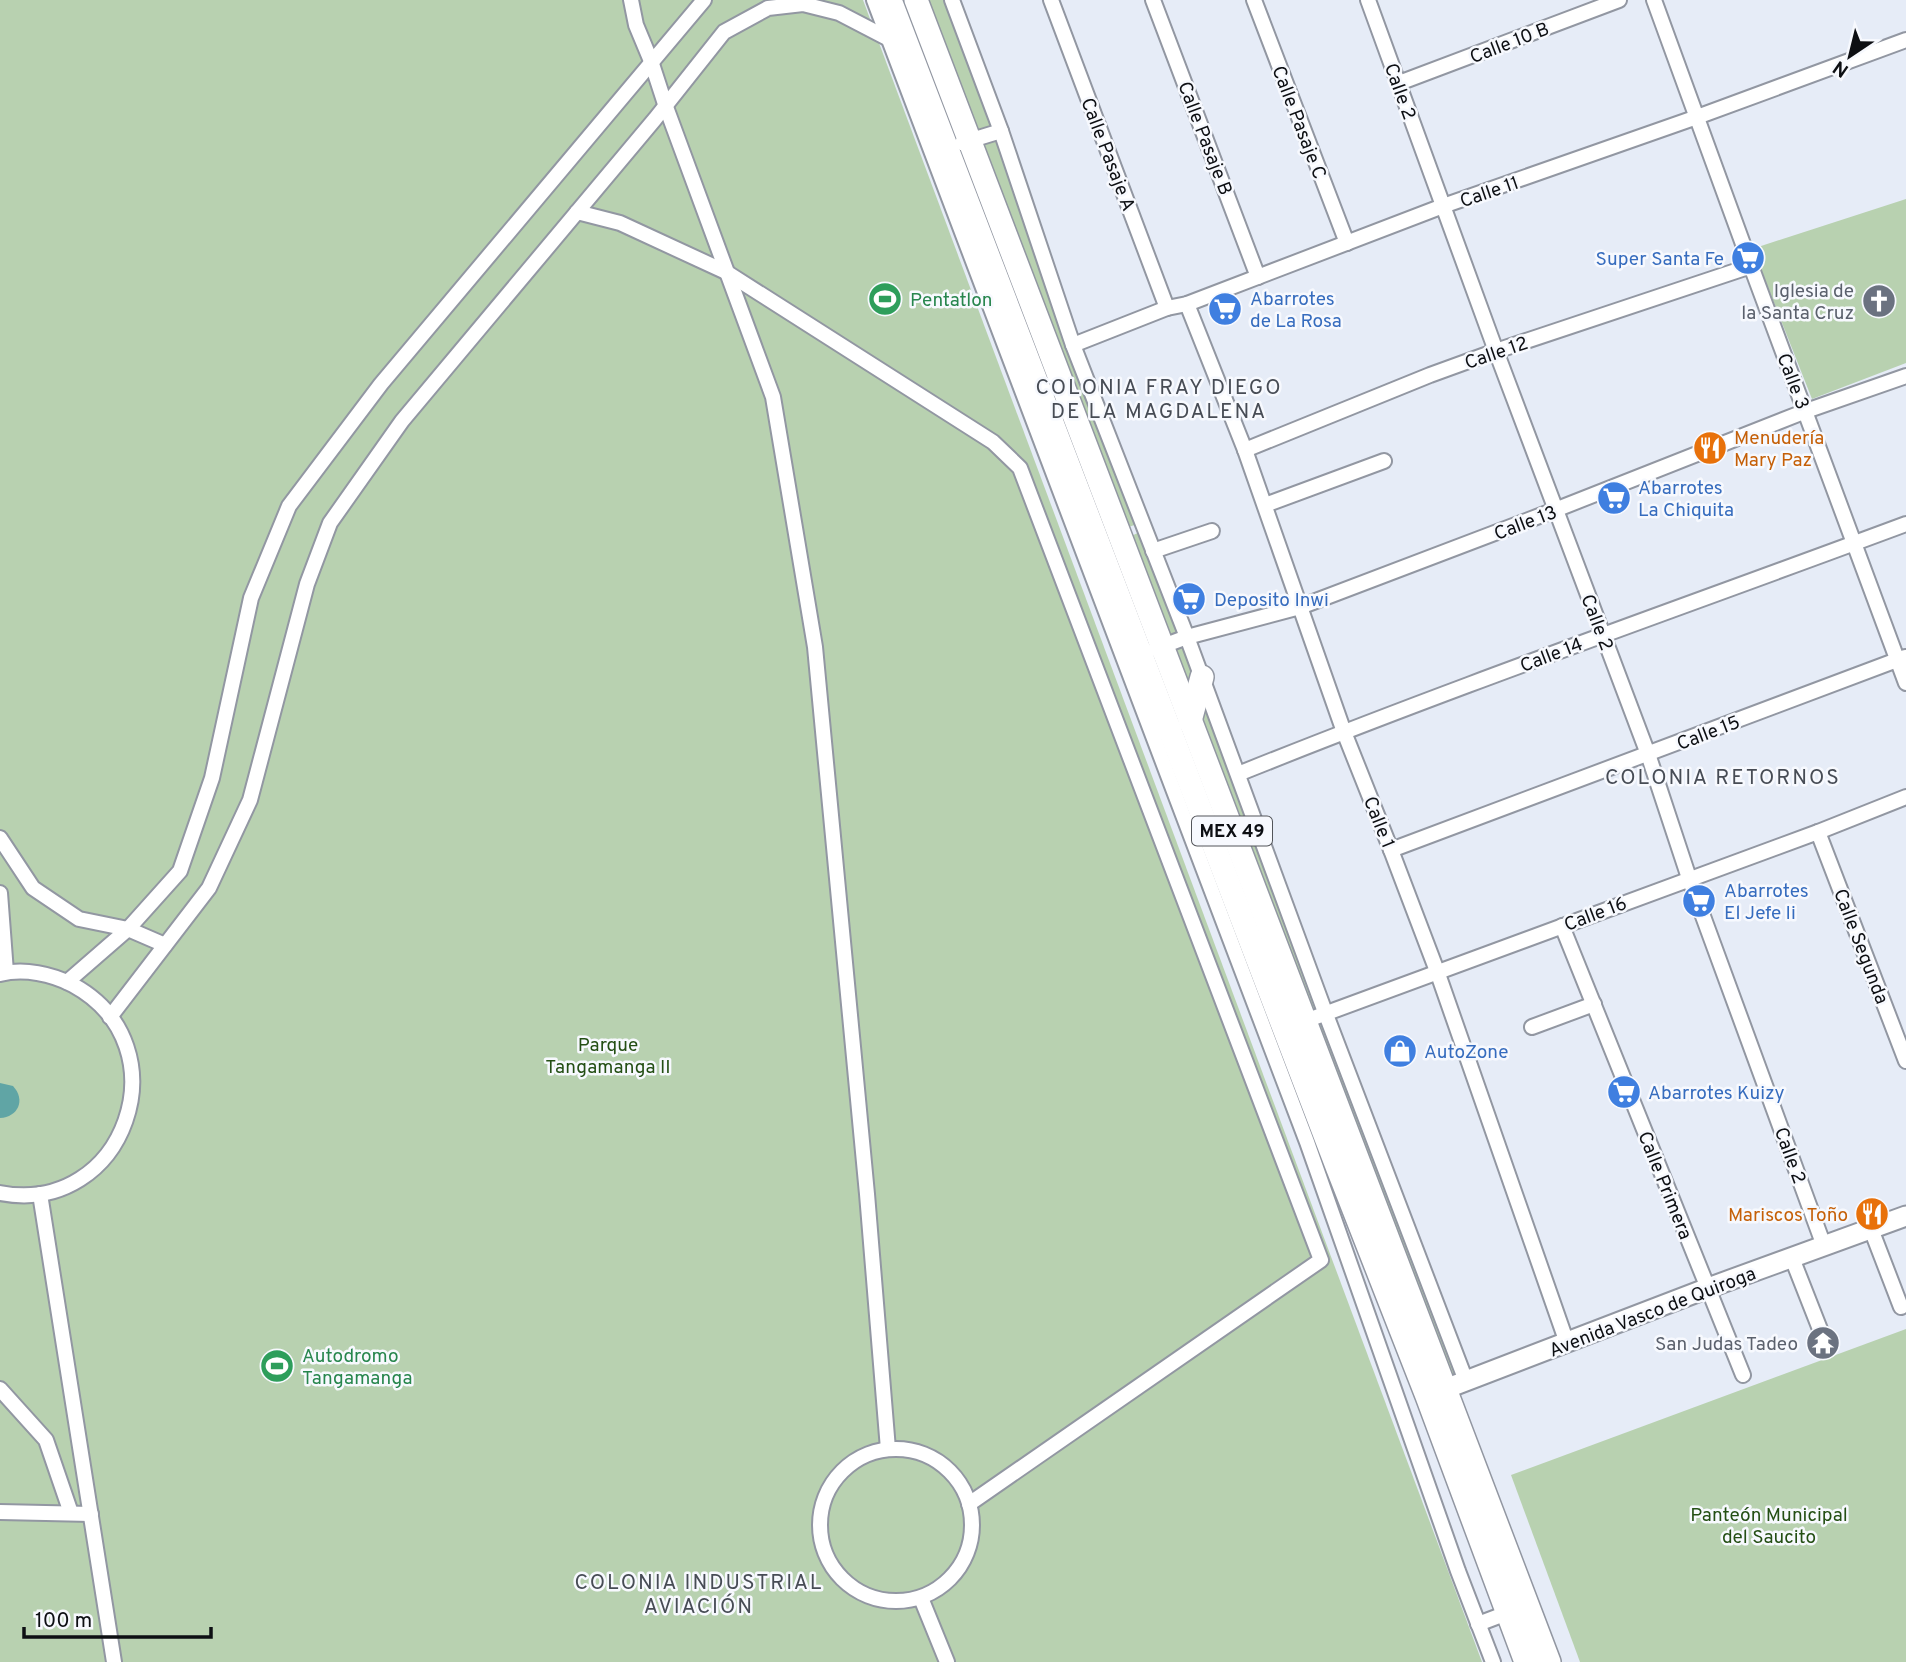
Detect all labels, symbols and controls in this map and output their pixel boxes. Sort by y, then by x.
street label: Calle 10 B [1467,18,1553,70]
north arrow [1815,21,1885,91]
text: N [1829,55,1854,82]
street label: Calle 2 [1378,60,1420,123]
street label: Calle Pasaje C [1265,63,1331,183]
street label: Calle Pasaje B [1171,79,1237,199]
street label: Calle Pasaje A [1075,95,1140,215]
street label: Calle 11 [1457,172,1522,214]
supermarket icon: Super Santa Fe [1729,239,1767,277]
place label: Super Santa Fe [1596,248,1724,272]
sports icon: Pentatlon [866,280,904,318]
place label: Iglesia de la Santa Cruz [1741,280,1854,326]
church icon: Iglesia de la Santa Cruz [1860,282,1898,320]
place label: Abarrotes de La Rosa [1250,288,1342,334]
place label: Pentatlon [910,289,993,313]
supermarket icon: Abarrotes de La Rosa [1206,290,1244,328]
street label: Calle 12 [1462,332,1532,376]
street label: Calle 3 [1770,350,1814,413]
district label: COLONIA FRAY DIEGO DE LA MAGDALENA [1035,375,1283,426]
place label: Menudería Mary Paz [1734,427,1824,473]
restaurant icon: Menudería Mary Paz [1691,429,1729,467]
place label: Abarrotes La Chiquita [1638,477,1734,523]
supermarket icon: Abarrotes La Chiquita [1595,479,1633,517]
street label: Calle 13 [1491,501,1561,547]
supermarket icon: Deposito Inwi [1170,580,1208,618]
place label: Deposito Inwi [1214,589,1329,613]
street label: Calle 2 [1574,591,1618,654]
street label: Calle 14 [1517,633,1587,679]
street label: Calle 15 [1674,711,1744,757]
district label: COLONIA RETORNOS [1605,765,1841,792]
street label: Calle 1 [1357,793,1399,852]
road number: MEX 49 [1192,816,1272,846]
place label: Abarrotes El Jefe Ii [1724,880,1809,926]
supermarket icon: Abarrotes El Jefe Ii [1680,882,1718,920]
street label: Calle Segunda [1827,886,1893,1008]
street label: Calle 16 [1561,892,1631,938]
shop icon: AutoZone [1381,1032,1419,1070]
park label: Parque Tangamanga II [545,1034,671,1080]
place label: AutoZone [1424,1041,1508,1065]
supermarket icon: Abarrotes Kuizy [1605,1073,1643,1111]
place label: Abarrotes Kuizy [1648,1082,1785,1106]
street label: Calle 2 [1768,1124,1810,1187]
street label: Calle Primera [1632,1128,1697,1243]
restaurant icon: Mariscos Toño [1853,1195,1891,1233]
place label: Mariscos Toño [1728,1204,1848,1228]
street label: Avenida Vasco de Quiroga [1546,1262,1760,1363]
temple icon: San Judas Tadeo [1804,1324,1842,1362]
place label: San Judas Tadeo [1655,1333,1798,1357]
place label: Autodromo Tangamanga [302,1345,412,1391]
sports icon: Autodromo Tangamanga [258,1347,296,1385]
park label: Panteón Municipal del Saucito [1690,1504,1848,1550]
district label: COLONIA INDUSTRIAL AVIACIÓN [575,1570,823,1621]
scale bar [24,1596,212,1640]
text: 100 m [35,1608,92,1635]

